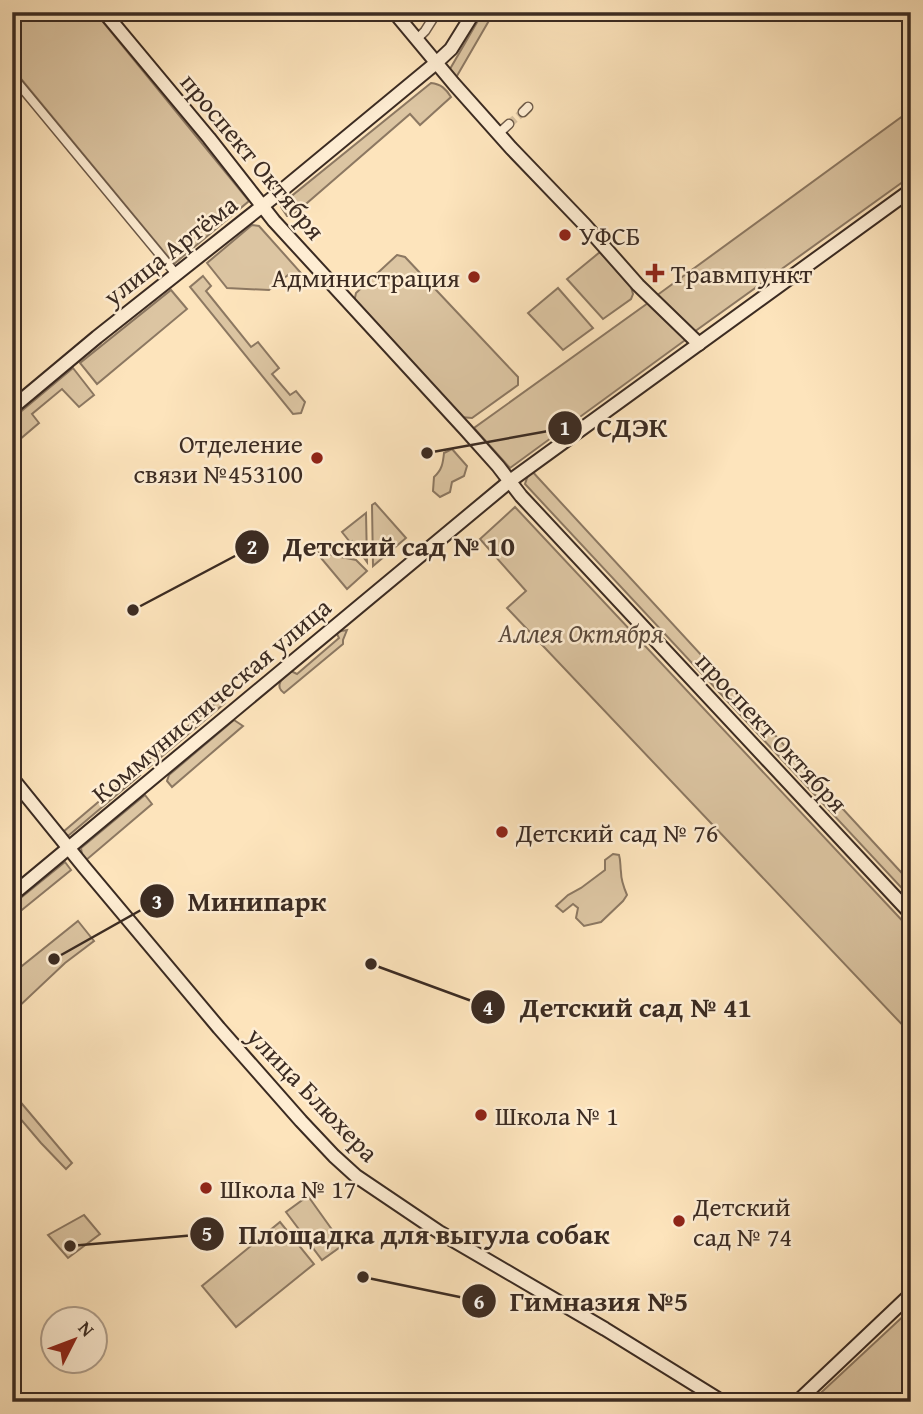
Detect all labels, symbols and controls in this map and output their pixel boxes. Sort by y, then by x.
street label: проспект Октября [171,64,335,248]
street label: улица Артёма [94,185,246,316]
place label: УФСБ [579,216,641,255]
marker: УФСБ [557,227,573,243]
place label: Травмпункт [671,254,813,293]
place label: Администрация [272,258,460,297]
marker: Травмпункт [645,263,665,283]
marker: Администрация [466,269,482,285]
callout: СДЭК [548,403,682,452]
text: СДЭК [596,406,668,447]
text: 1 [560,412,570,443]
place label: Отделение связи №453100 [133,424,303,493]
marker: Отделение связи №453100 [309,450,325,466]
callout: Детский сад № 10 [235,522,529,571]
text: Детский сад № 10 [282,525,515,566]
text: 2 [247,531,257,562]
street label: Коммунистическая улица [83,587,340,812]
park label: Аллея Октября [497,613,664,652]
street label: проспект Октября [687,643,857,821]
place label: Детский сад № 76 [515,813,718,852]
marker: Детский сад № 76 [494,824,510,840]
callout: Минипарк [139,877,341,926]
text: Минипарк [188,880,327,921]
text: 3 [152,886,162,917]
callout: Детский сад № 41 [471,983,766,1032]
text: Детский сад № 41 [519,986,752,1027]
text: 4 [483,992,494,1023]
street label: улица Блюхера [237,1017,388,1171]
place label: Школа № 1 [495,1096,619,1135]
marker: Школа № 1 [473,1107,489,1123]
place label: Школа № 17 [220,1169,356,1208]
marker: Школа № 17 [198,1180,214,1196]
place label: Детский сад № 74 [692,1187,792,1256]
callout: Площадка для выгула собак [189,1209,623,1258]
text: Площадка для выгула собак [239,1213,610,1254]
marker: Детский сад № 74 [671,1213,687,1229]
text: 5 [202,1218,212,1249]
callout: Гимназия №5 [461,1277,703,1326]
text: Гимназия №5 [510,1280,688,1321]
text: 6 [474,1286,485,1317]
north arrow [38,1306,108,1376]
text: N [72,1315,101,1343]

